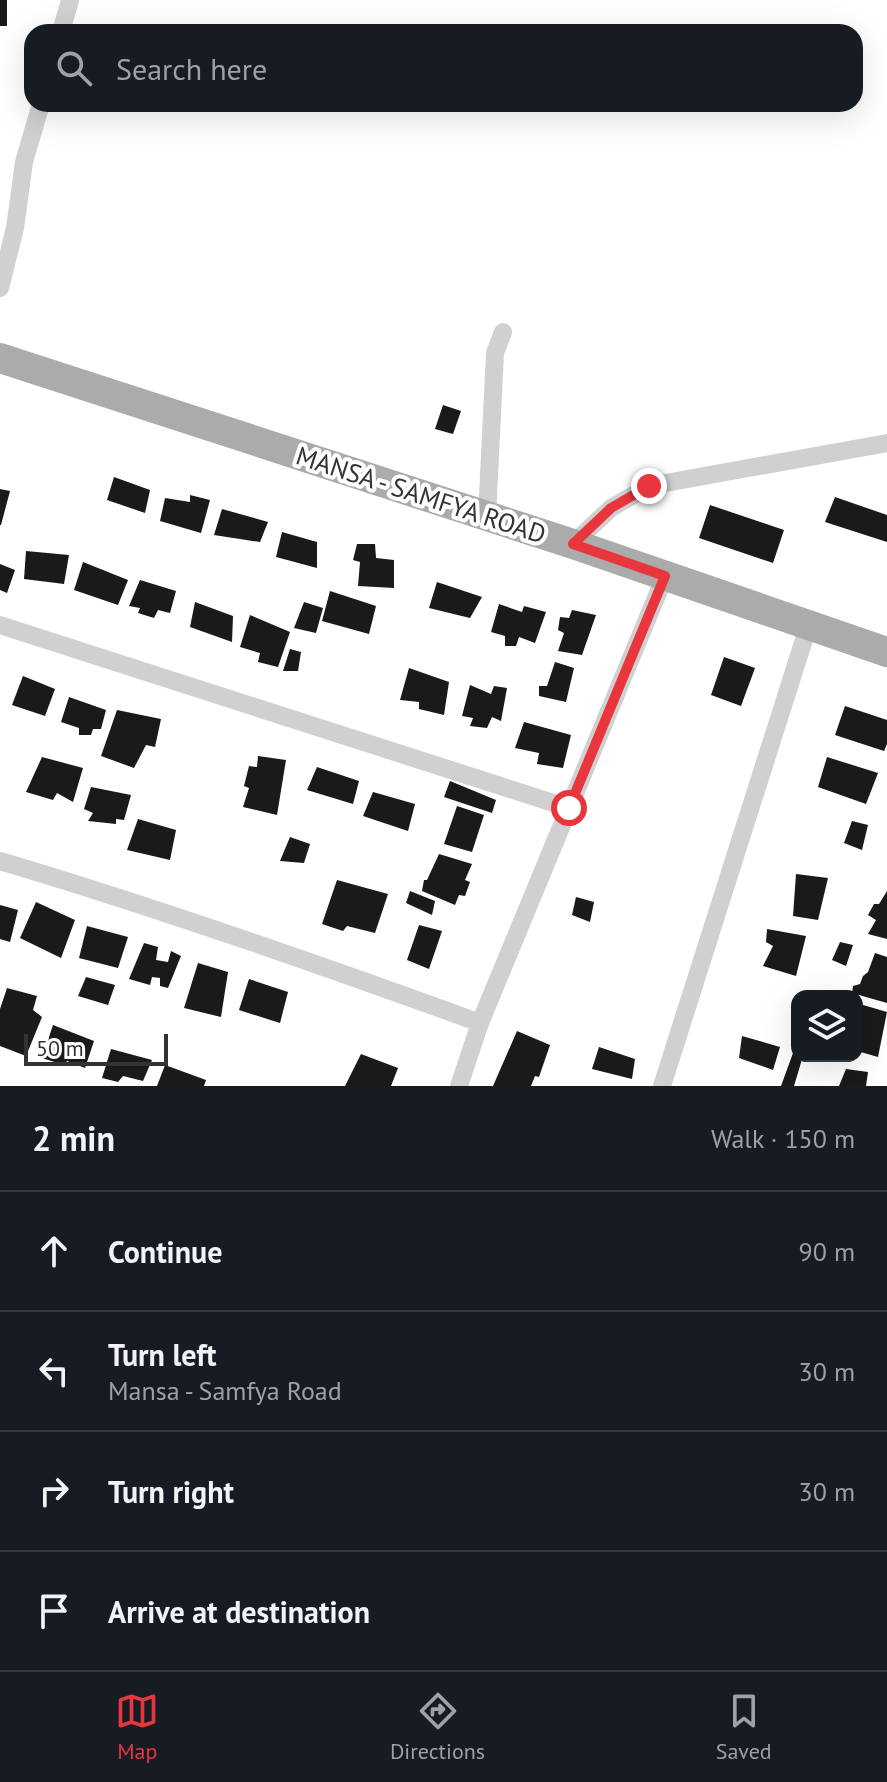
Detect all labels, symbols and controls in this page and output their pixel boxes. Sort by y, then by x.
search box [24,24,863,112]
icon: search [52,46,96,90]
text: Search here [116,49,267,88]
street label: MANSA - SAMFYA ROAD [292,439,550,551]
route end [631,468,667,504]
route start [551,790,587,826]
map controls [791,990,863,1062]
button: layers [791,990,863,1062]
scale bar [24,1030,168,1066]
text: 50 m [36,1034,84,1062]
text: 2 min [32,1116,115,1160]
text: Walk · 150 m [711,1122,855,1155]
icon: ahead [32,1229,76,1273]
text: Continue [108,1232,222,1271]
text: 90 m [799,1235,855,1268]
text: Turn left [108,1335,216,1374]
icon: left [32,1349,76,1393]
text: 30 m [799,1355,855,1388]
text: Mansa - Samfya Road [108,1374,342,1407]
icon: right [32,1469,76,1513]
text: Turn right [108,1472,234,1511]
text: 30 m [799,1475,855,1508]
icon: arrive [32,1589,76,1633]
text: Arrive at destination [108,1592,370,1631]
tab: Map [115,1689,159,1765]
tab: Directions [390,1689,485,1765]
tab: Saved [716,1689,772,1765]

